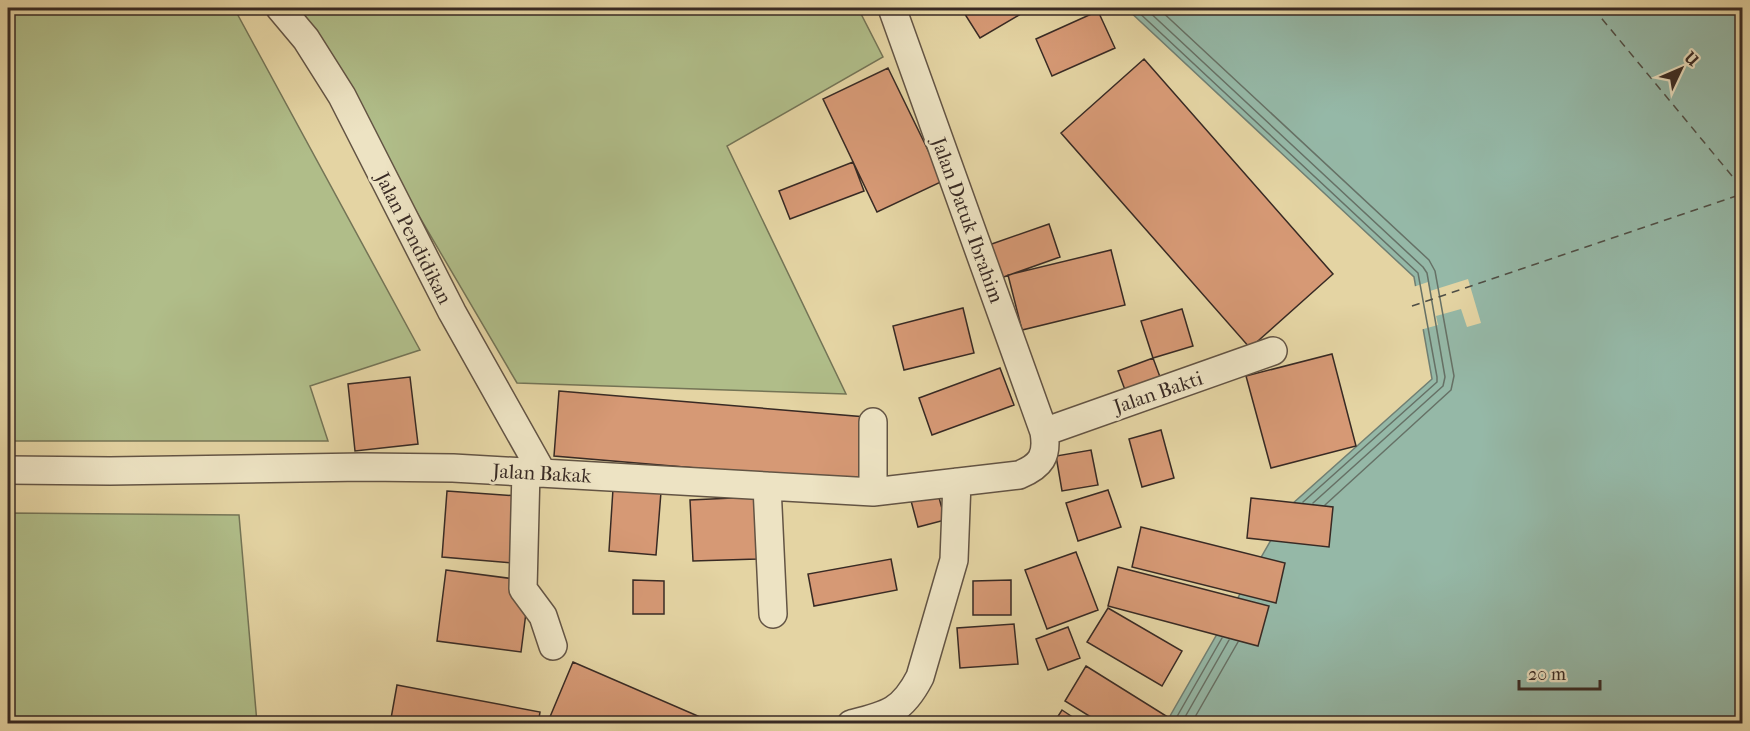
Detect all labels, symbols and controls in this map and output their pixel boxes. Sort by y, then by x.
north arrow [1651,39,1711,99]
text: U [1680,47,1703,70]
street label: Jalan Datuk Ibrahim [926,132,1008,306]
street label: Jalan Pendidikan [370,167,457,308]
street label: Jalan Bakti [1109,366,1206,419]
street label: Jalan Bakak [490,459,593,488]
scale bar [1519,653,1600,691]
text: 20 m [1528,664,1566,685]

